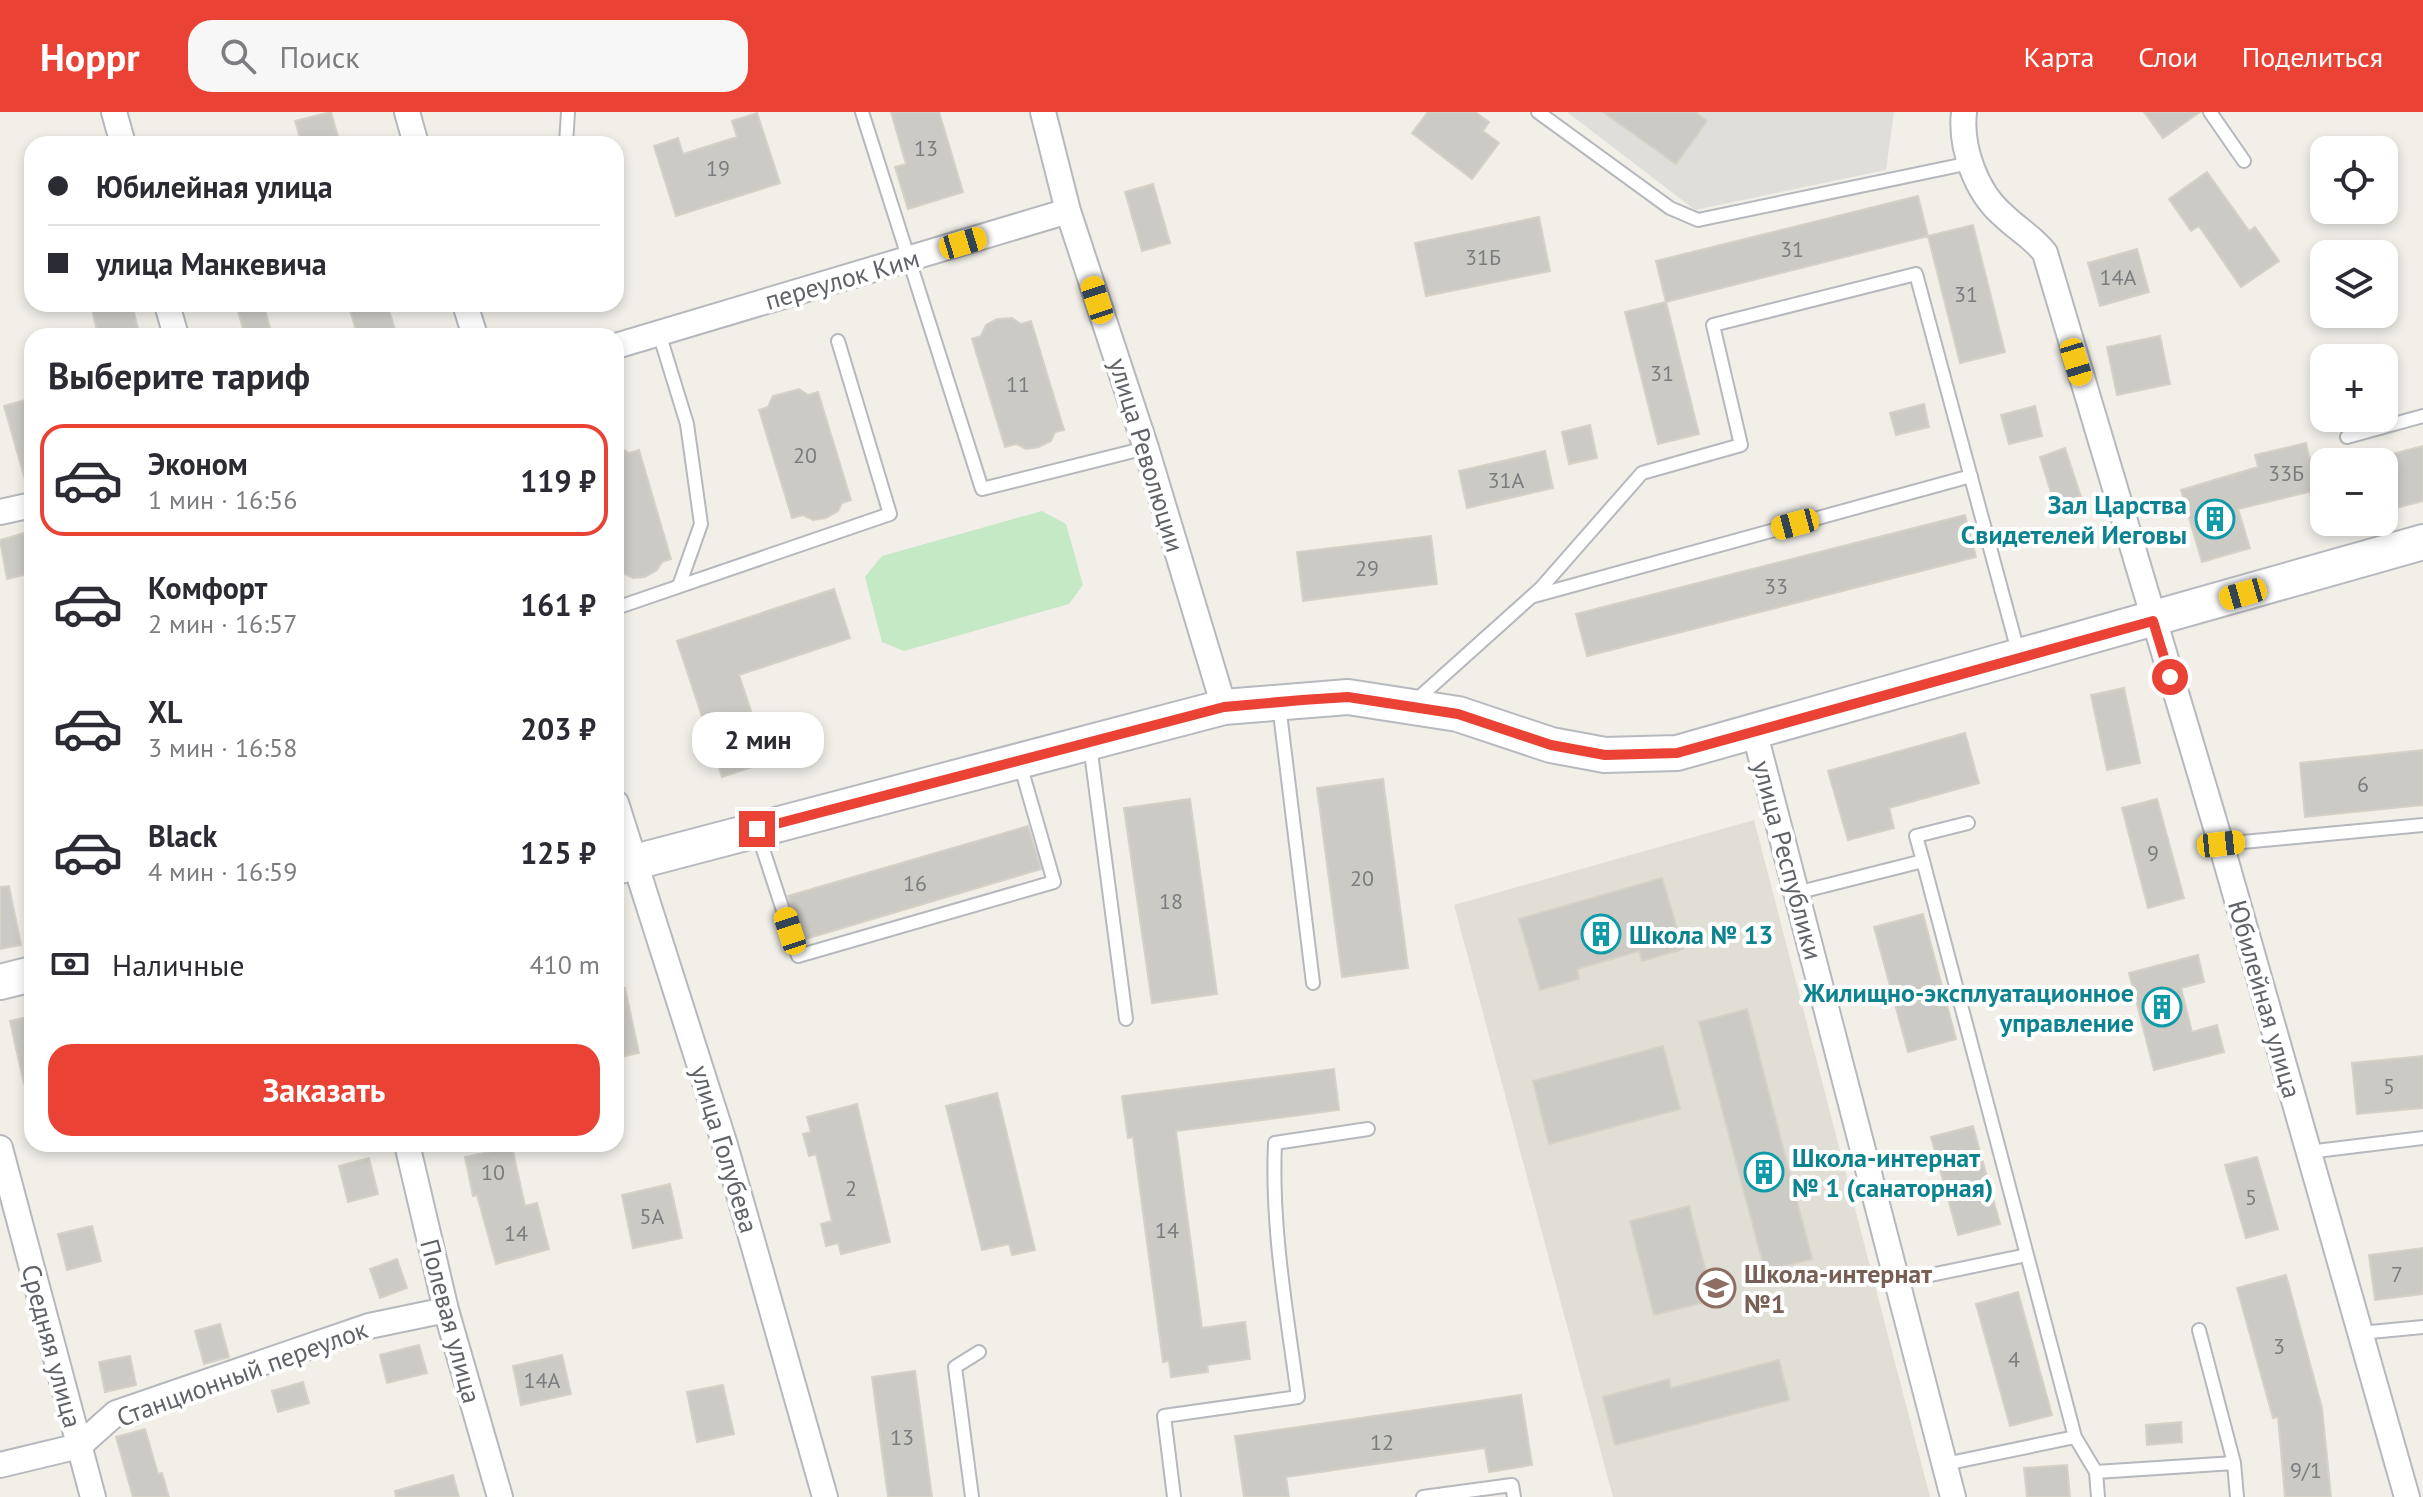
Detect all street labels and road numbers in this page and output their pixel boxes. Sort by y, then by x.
street label: переулок Ким [761,241,923,317]
street label: улица Революции [1102,354,1192,556]
street label: улица Республики [1746,757,1830,963]
street label: Юбилейная улица [2221,896,2309,1102]
street label: улица Голубева [684,1061,766,1237]
street label: Полевая улица [413,1235,489,1407]
street label: Средняя улица [14,1261,90,1431]
street label: Станционный переулок [112,1312,372,1434]

